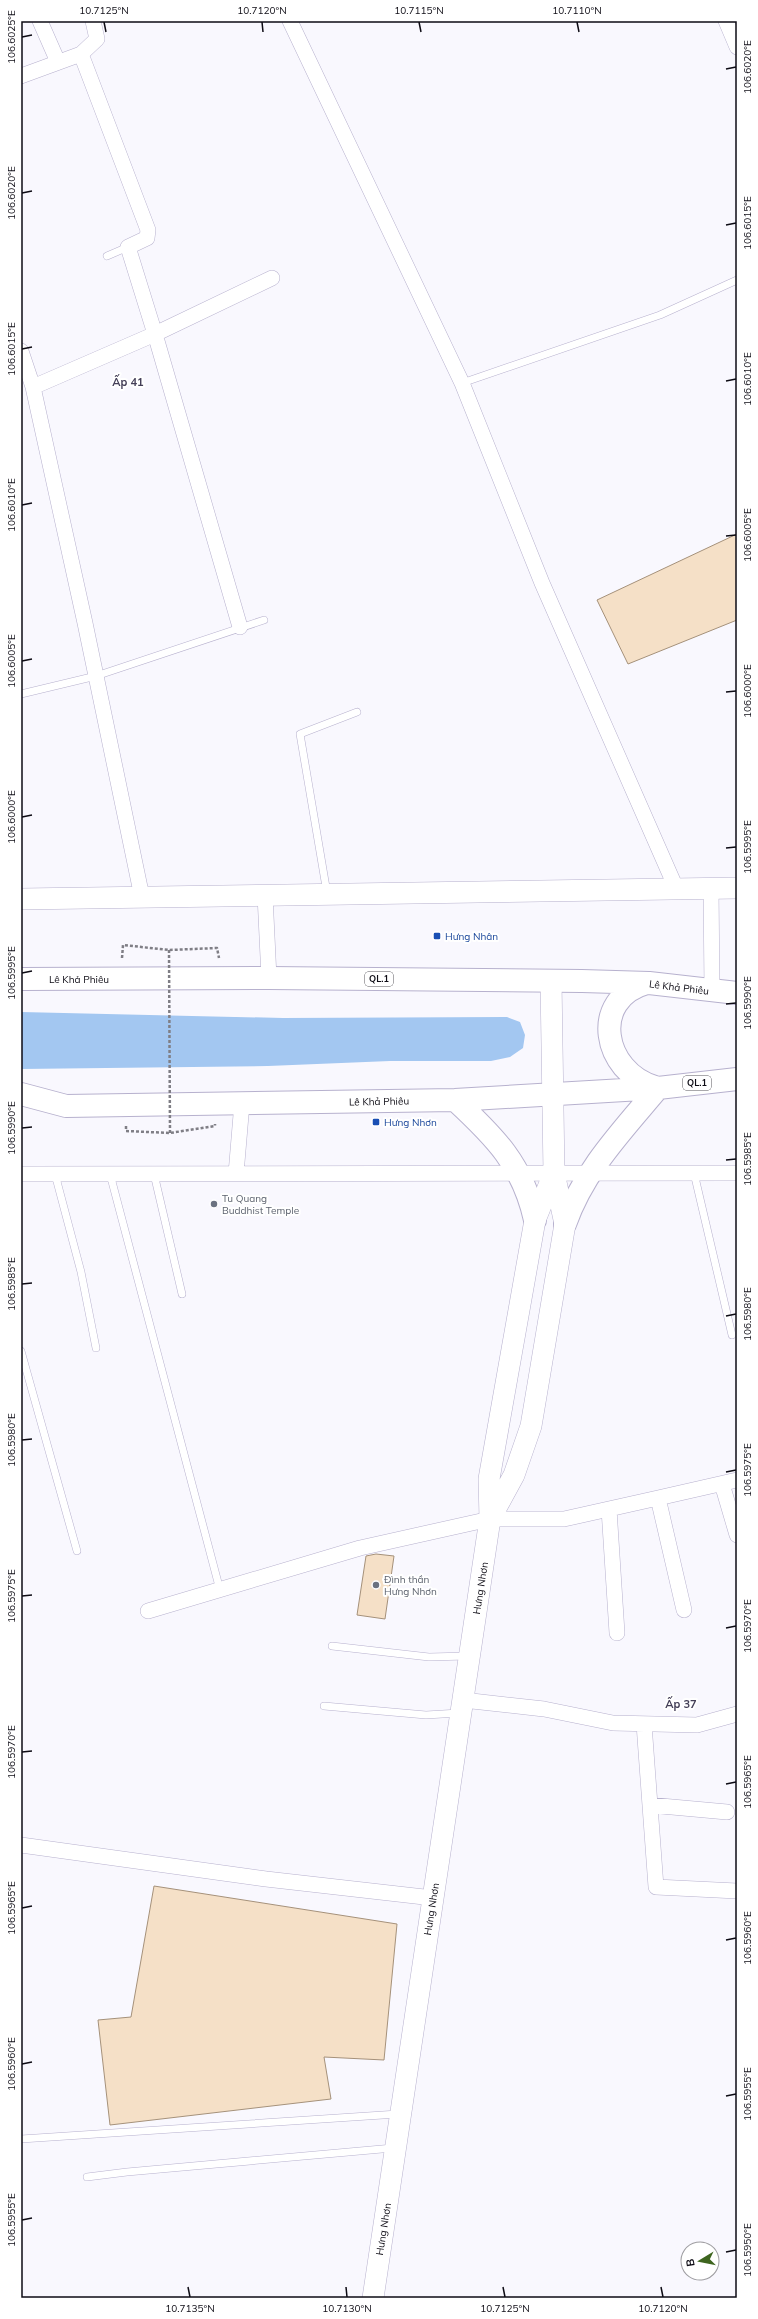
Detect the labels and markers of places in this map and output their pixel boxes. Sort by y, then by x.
place label: Hưng Nhân [445,930,498,943]
marker: Hưng Nhân [432,931,442,941]
place label: Hưng Nhơn [384,1116,437,1129]
marker: Hưng Nhơn [371,1117,381,1127]
place label: Tu Quang Buddhist Temple [222,1192,299,1217]
marker: Tu Quang Buddhist Temple [209,1199,219,1209]
place label: Đình thần Hưng Nhơn [384,1573,437,1598]
marker: Đình thần Hưng Nhơn [371,1580,381,1590]

